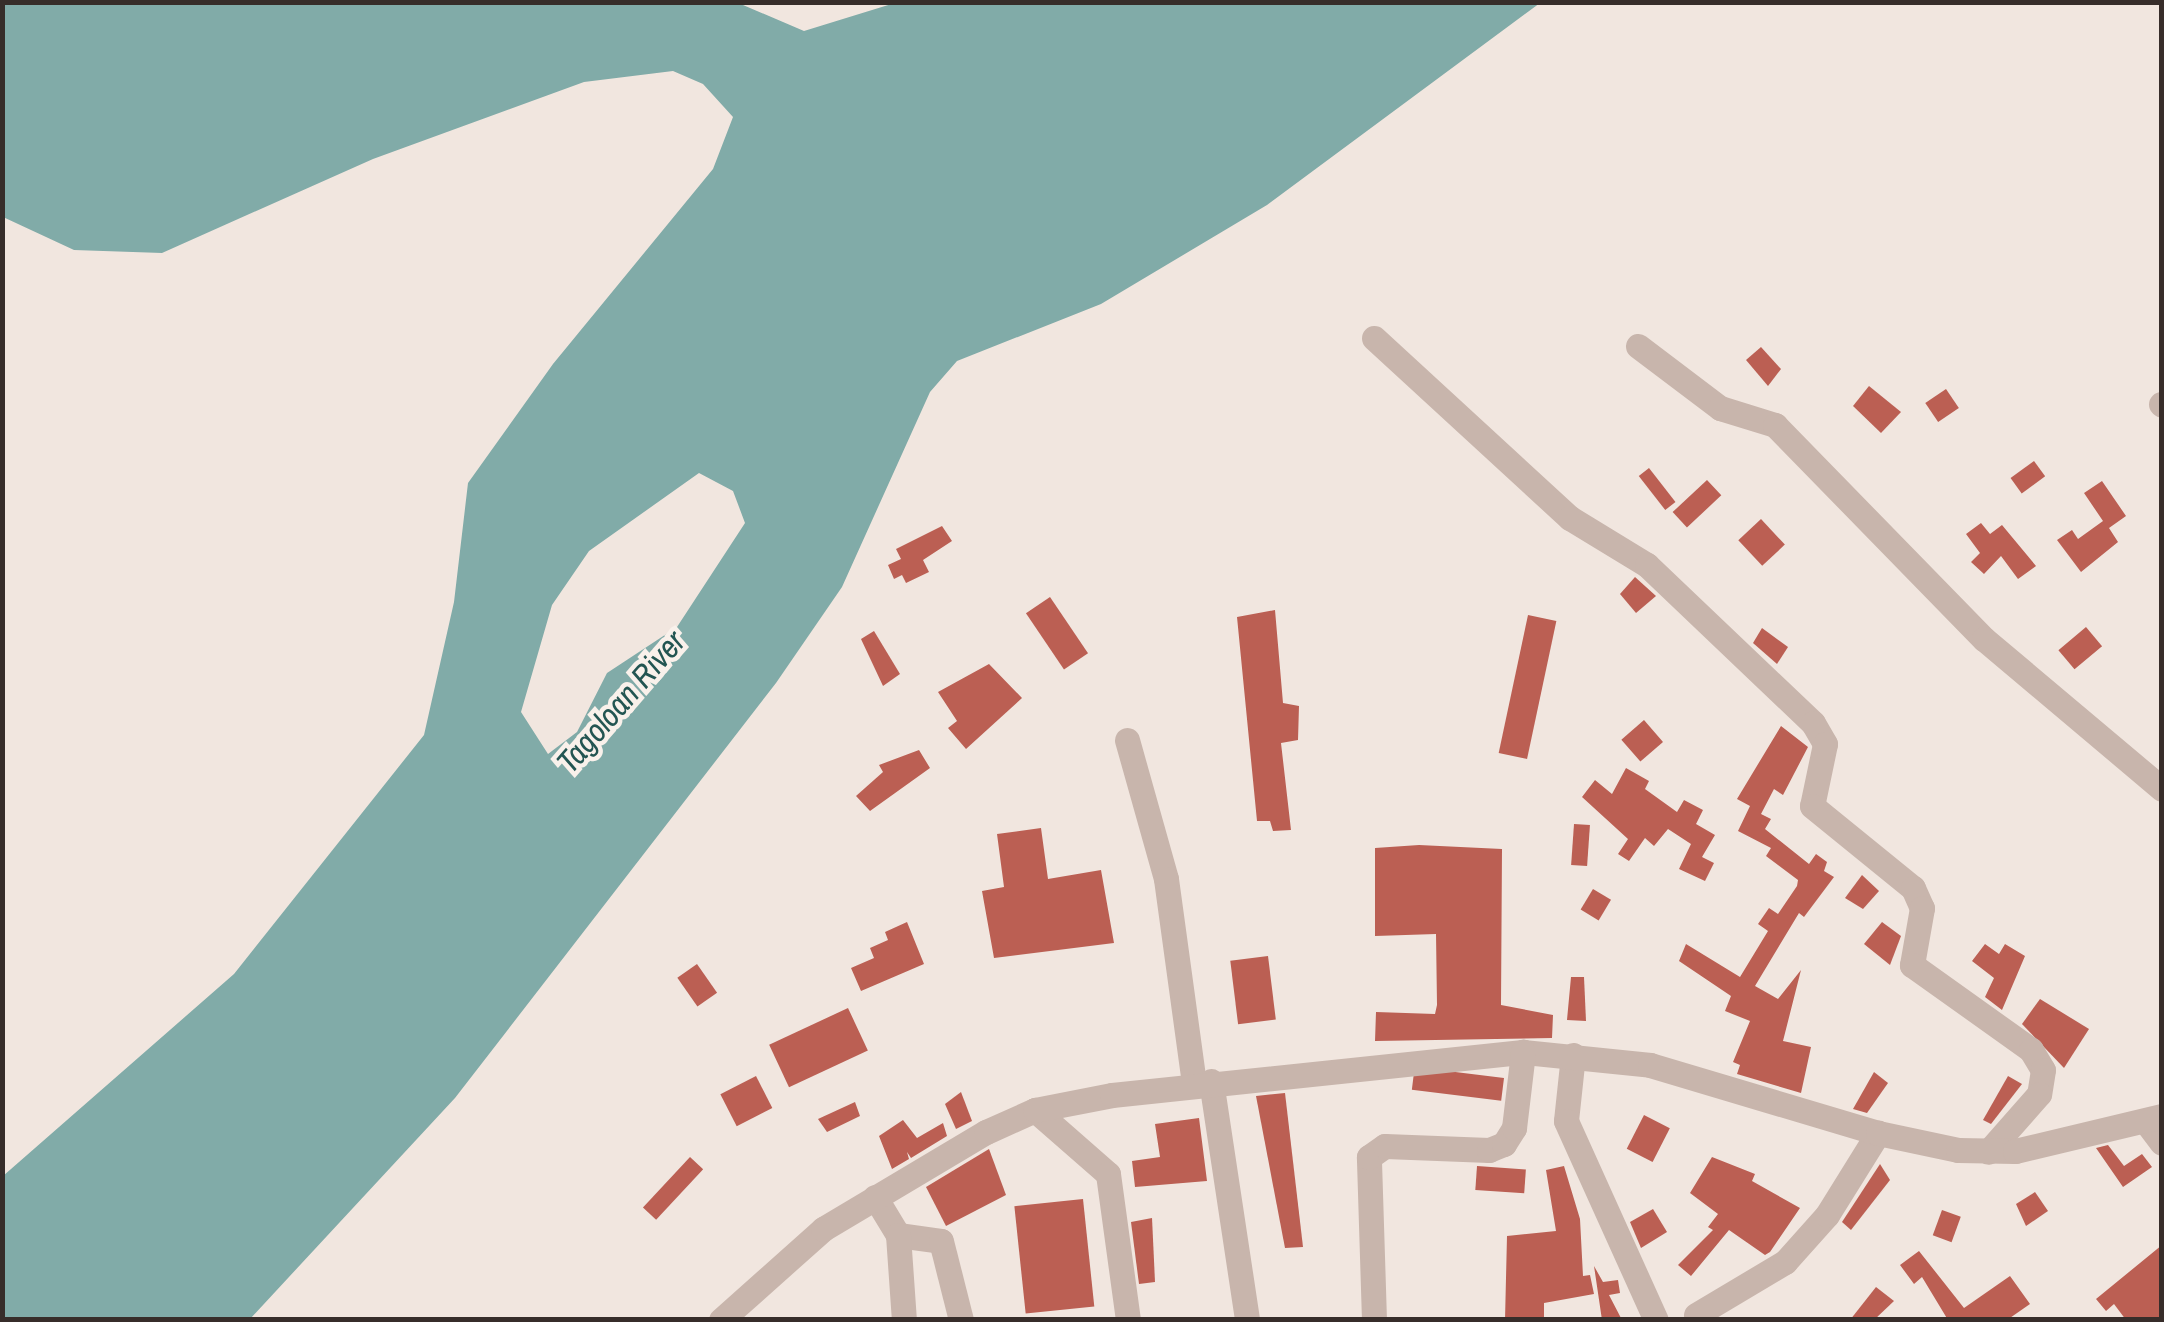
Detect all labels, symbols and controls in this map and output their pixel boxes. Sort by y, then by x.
water label: Tagoloan River [549,623,693,781]

